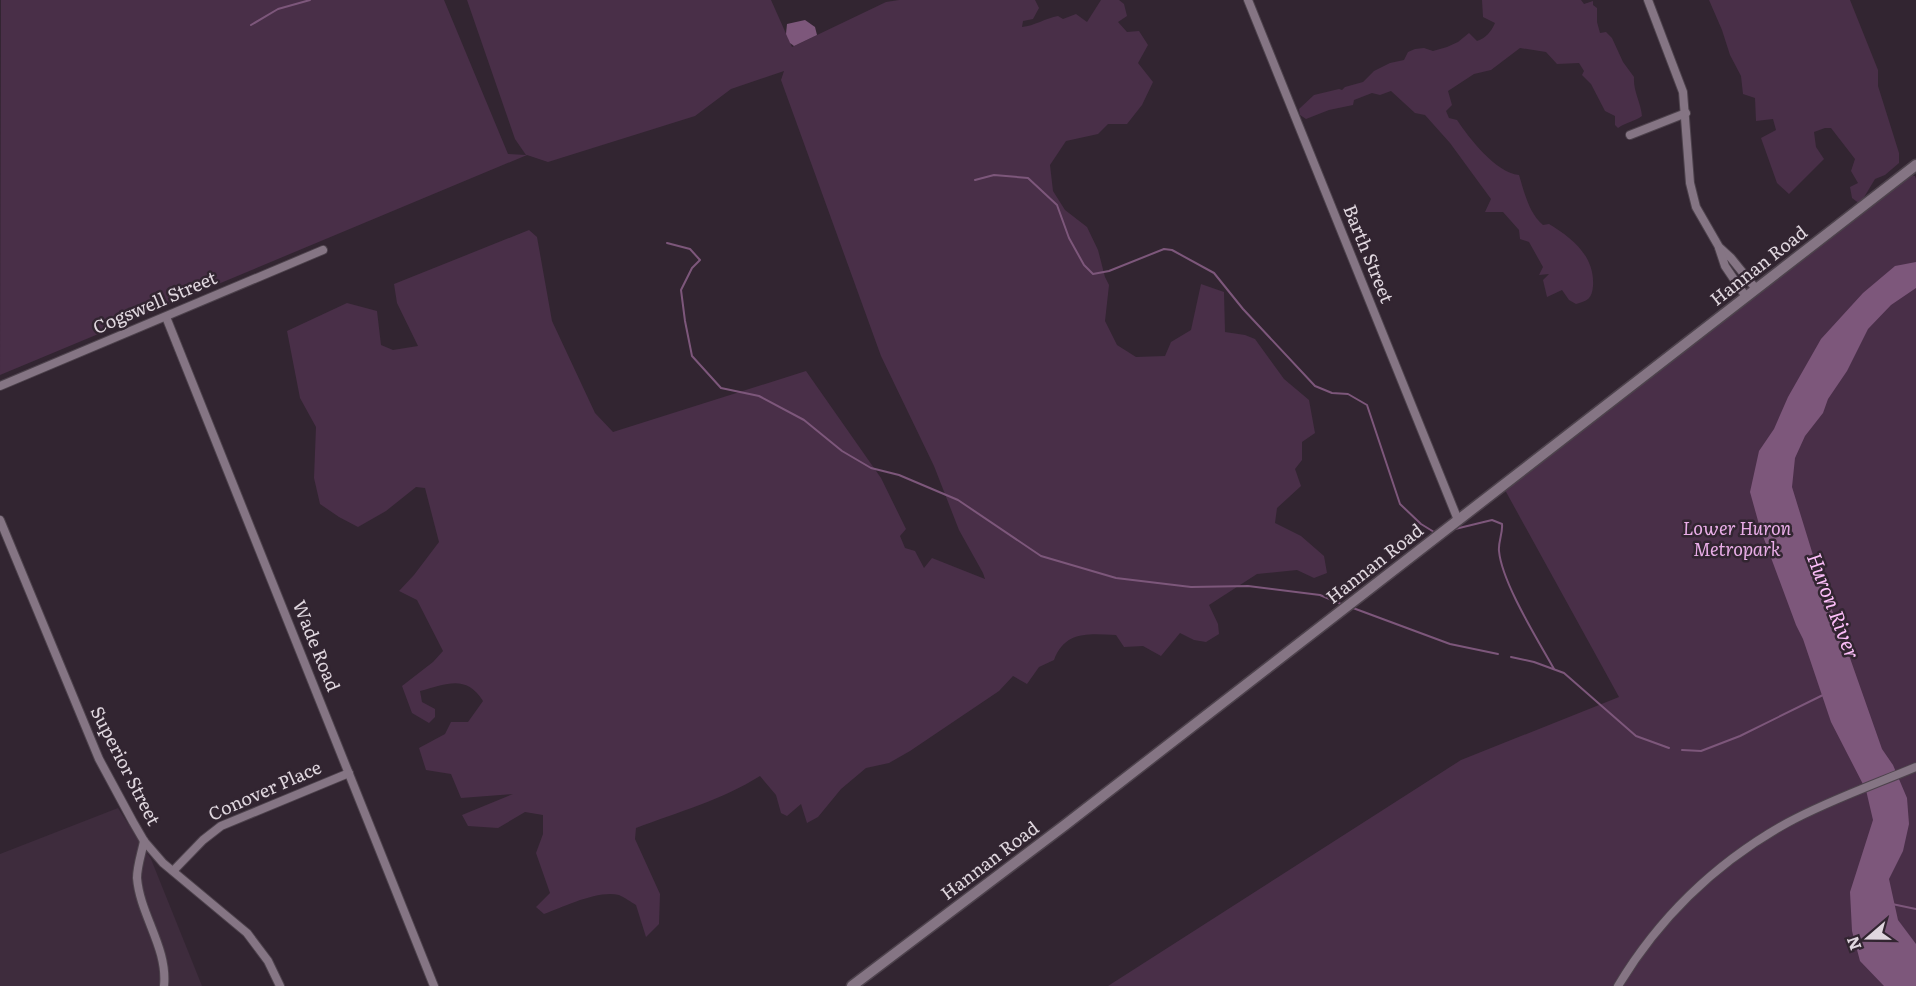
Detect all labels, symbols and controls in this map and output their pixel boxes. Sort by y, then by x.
street label: Barth Street [1337,200,1402,307]
street label: Hannan Road [1704,218,1812,311]
street label: Cogswell Street [88,263,221,340]
park label: Lower Huron Metropark [1683,514,1792,562]
street label: Hannan Road [1320,516,1428,609]
water label: Huron River [1801,548,1869,663]
street label: Wade Road [287,596,348,695]
street label: Superior Street [85,701,168,830]
street label: Conover Place [204,753,325,827]
street label: Hannan Road [934,814,1044,906]
north arrow [1838,908,1898,968]
text: N [1839,933,1867,954]

